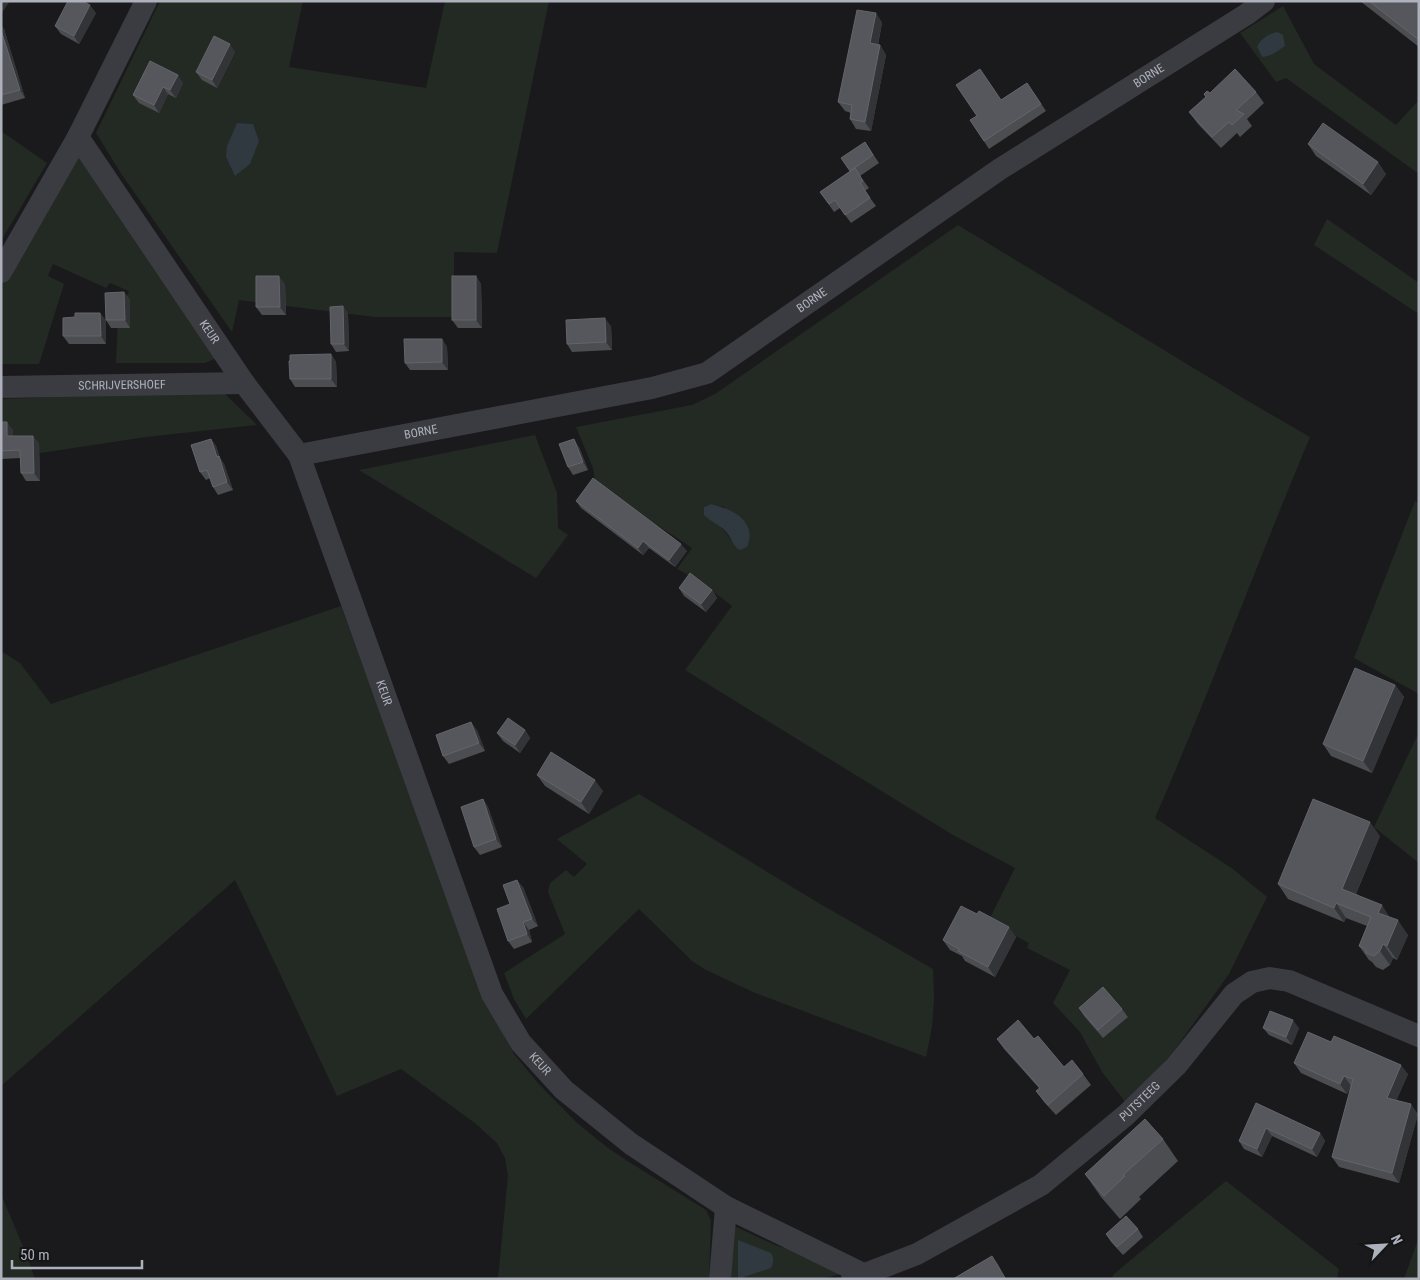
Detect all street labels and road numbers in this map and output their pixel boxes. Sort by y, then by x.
street label: BORNE [1131,61,1167,90]
street label: BORNE [794,285,830,315]
street label: KEUR [196,317,223,347]
street label: SCHRIJVERSHOEF [78,377,166,393]
street label: BORNE [403,422,439,442]
street label: KEUR [373,678,395,708]
street label: KEUR [526,1050,554,1078]
street label: PUTSTEEG [1117,1079,1163,1124]

